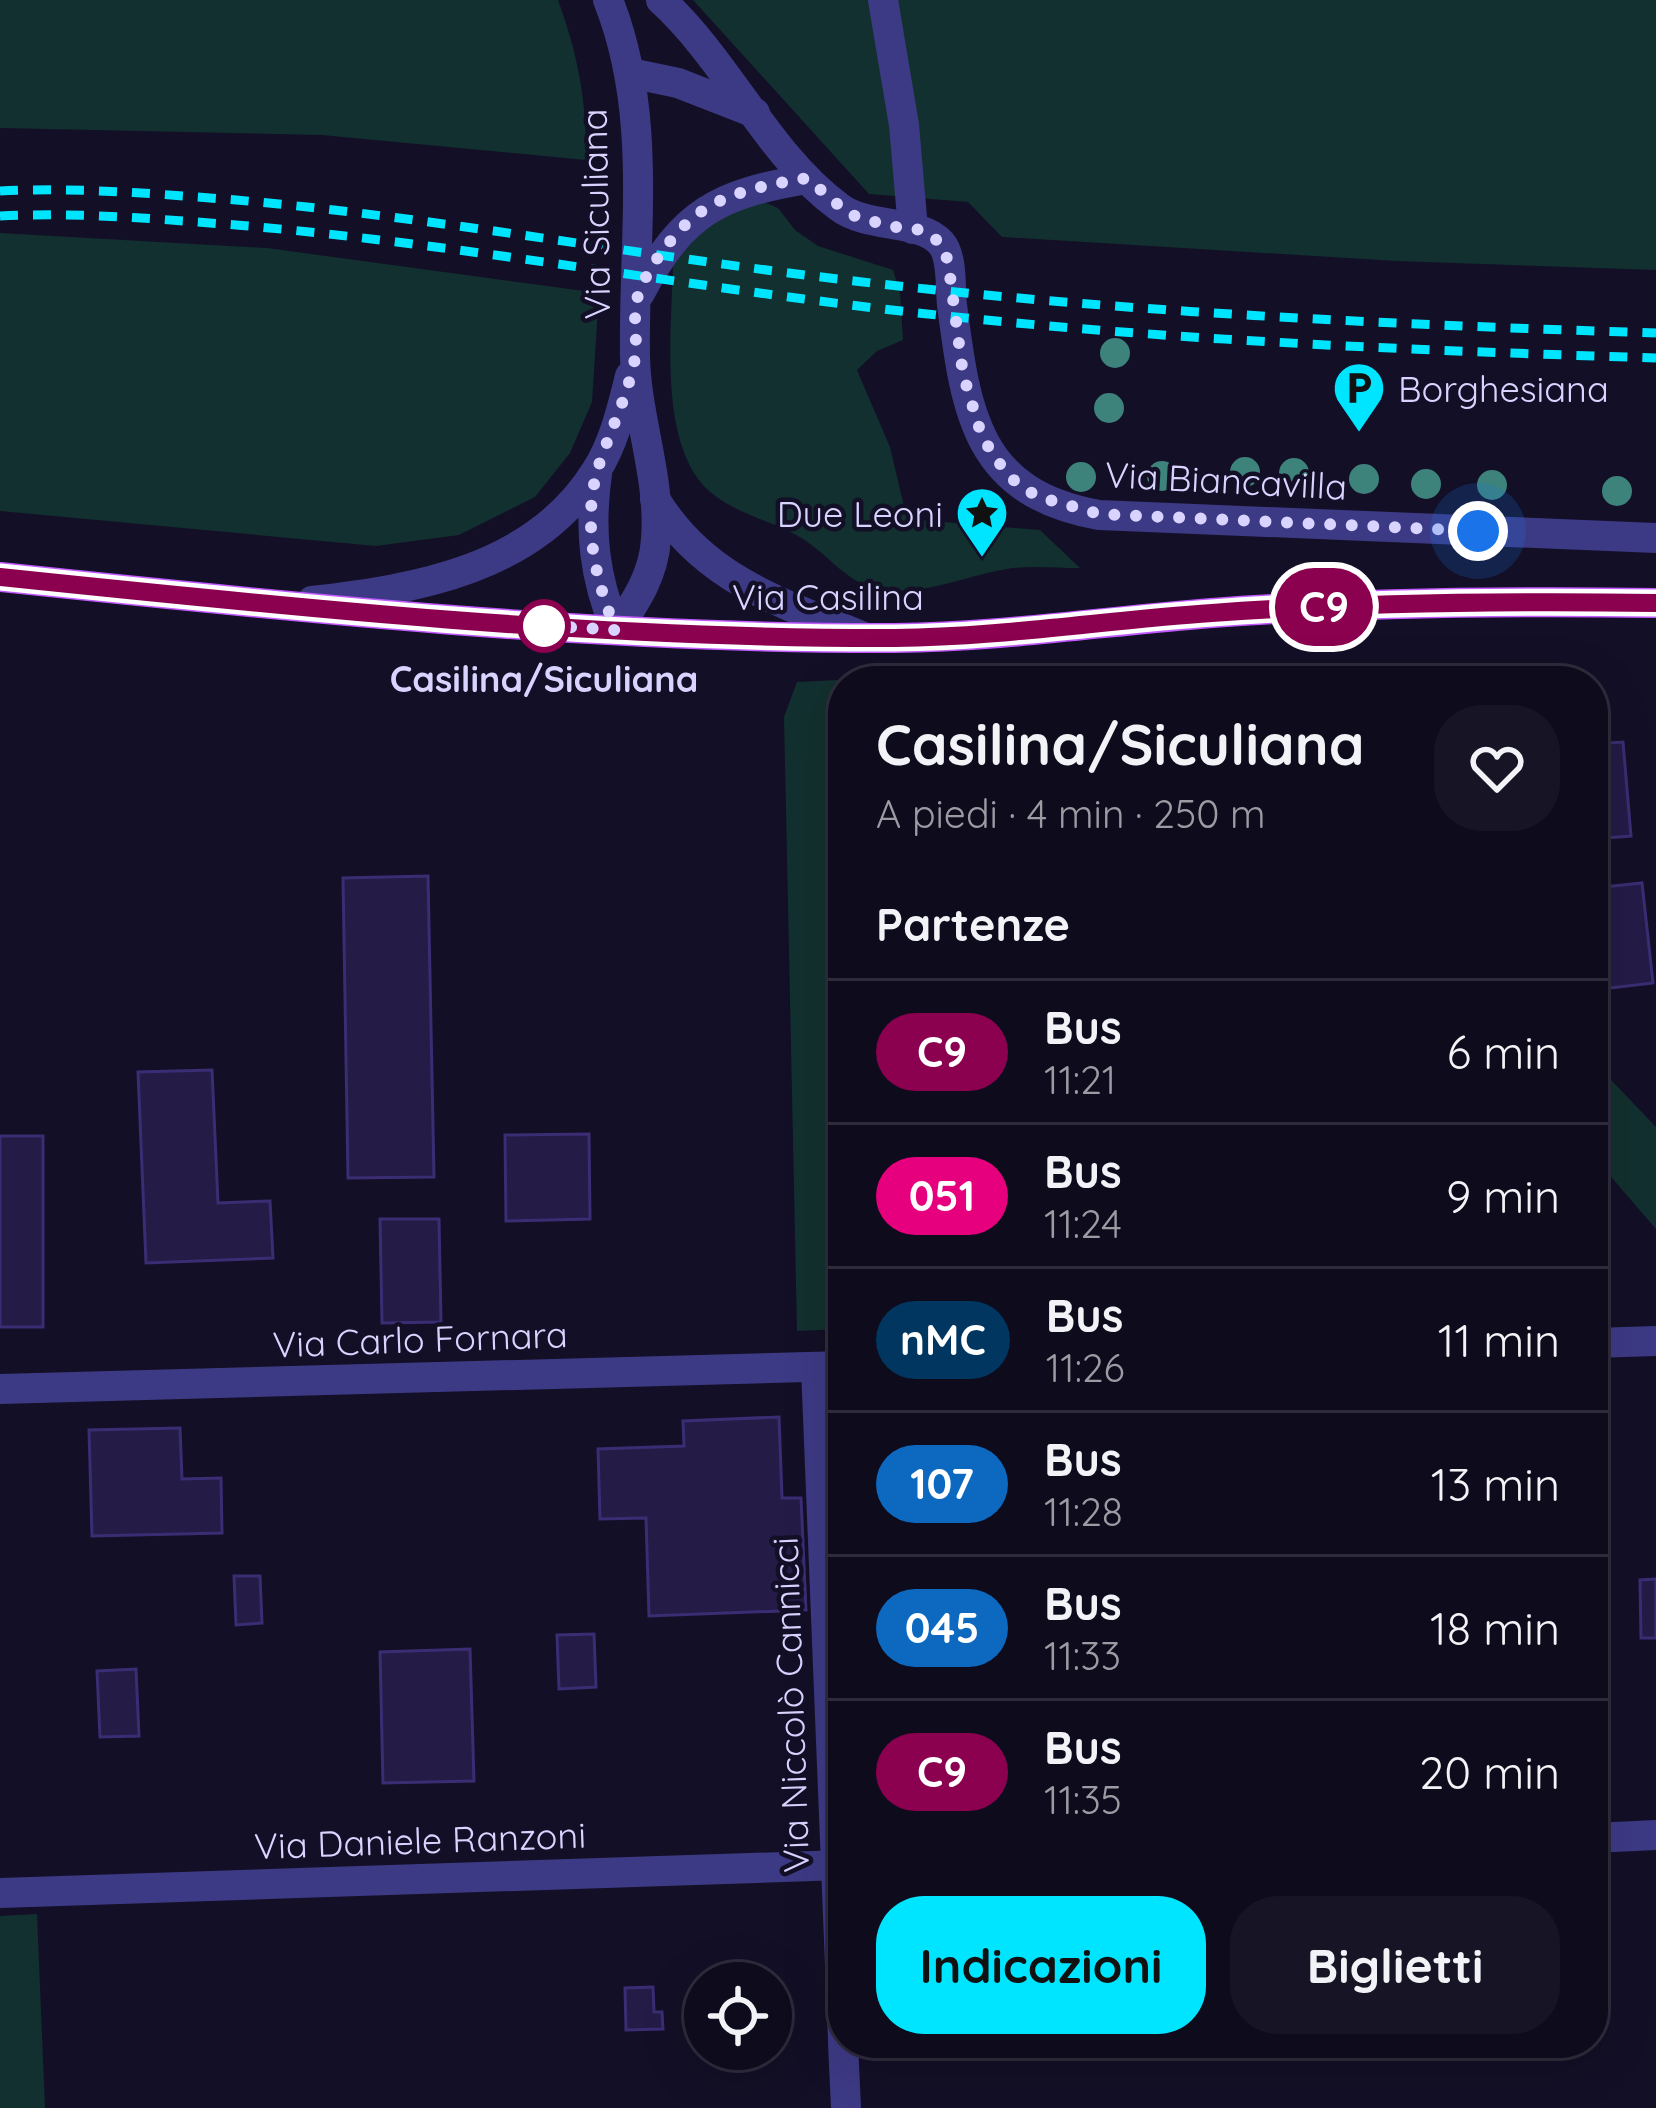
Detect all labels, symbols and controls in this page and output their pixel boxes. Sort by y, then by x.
street label: Via Siculiana [571,108,619,320]
parking icon: Borghesiana [1331,360,1387,434]
place label: Borghesiana [1398,366,1609,411]
street label: Via Biancavilla [1104,451,1348,509]
place icon: Due Leoni [954,485,1010,559]
place label: Due Leoni [777,491,943,536]
your location [1448,501,1508,561]
line badge: C9 [1270,568,1378,646]
street label: Via Casilina [732,574,924,619]
text: C9 [1299,580,1349,633]
marker: Casilina/Siculiana [519,601,569,651]
place label: Casilina/Siculiana [390,656,698,701]
button: heart [1434,705,1560,831]
text: Casilina/Siculiana [876,708,1364,779]
text: A piedi · 4 min · 250 m [876,789,1266,838]
text: Partenze [876,896,1070,952]
text: Bus [1044,999,1122,1055]
text: 6 min [1447,1024,1560,1080]
text: C9 [917,1025,967,1078]
text: 11:21 [1044,1055,1116,1104]
text: Bus [1044,1143,1122,1199]
text: 9 min [1446,1168,1560,1224]
text: 051 [909,1169,975,1222]
text: 11:24 [1044,1199,1122,1248]
text: Bus [1046,1287,1123,1343]
street label: Via Carlo Fornara [272,1311,568,1367]
text: 11 min [1438,1312,1560,1368]
text: nMC [900,1313,986,1366]
text: 11:26 [1046,1343,1125,1392]
text: Bus [1044,1431,1122,1487]
text: 13 min [1431,1456,1560,1512]
text: 107 [910,1457,974,1510]
text: 11:28 [1044,1487,1123,1536]
street label: Via Niccolò Cannicci [762,1536,818,1874]
text: Bus [1044,1575,1122,1631]
text: 18 min [1430,1600,1560,1656]
text: 045 [905,1601,979,1654]
text: 11:33 [1044,1631,1121,1680]
text: Bus [1044,1719,1122,1775]
text: 20 min [1419,1744,1560,1800]
text: C9 [917,1745,967,1798]
text: 11:35 [1044,1775,1122,1824]
street label: Via Daniele Ranzoni [253,1812,587,1868]
button: Indicazioni [876,1896,1206,2034]
button: Biglietti [1230,1896,1560,2034]
map controls [684,1962,792,2070]
button: locate [684,1962,792,2070]

